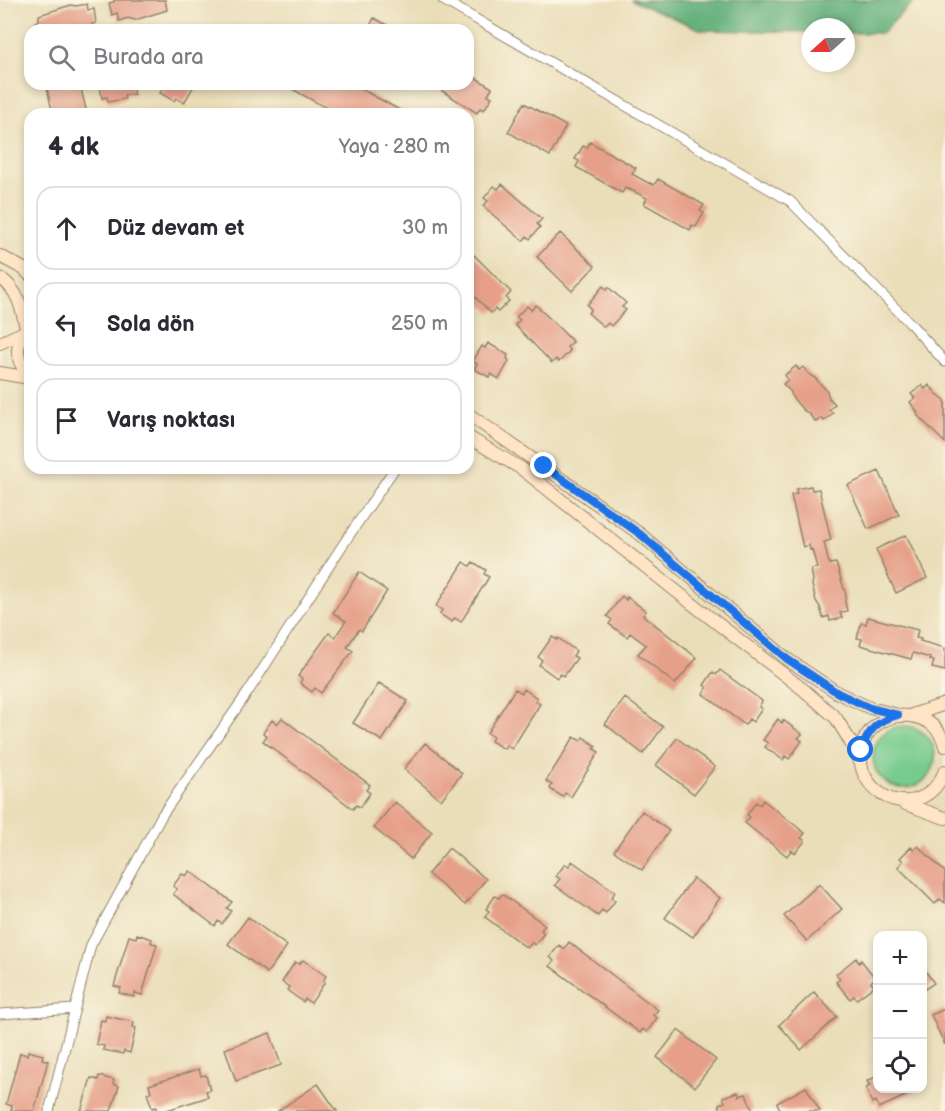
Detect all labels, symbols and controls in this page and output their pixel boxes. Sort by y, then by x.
north arrow [801,18,855,72]
search box [24,24,474,90]
icon: search [45,41,78,74]
text: Burada ara [93,44,204,71]
text: 4 dk [48,132,99,163]
text: Yaya · 280 m [339,135,450,159]
icon: ahead [50,212,83,245]
text: Düz devam et [107,215,244,242]
text: 30 m [402,216,448,240]
icon: left [50,308,83,341]
text: Sola dön [107,311,195,338]
text: 250 m [391,312,448,336]
icon: arrive [50,404,83,437]
text: Varış noktası [107,407,235,434]
route end [530,452,556,478]
route start [847,736,873,762]
map controls [873,931,927,1093]
button: + [873,931,927,985]
button: − [873,985,927,1039]
button: locate [873,1039,927,1093]

